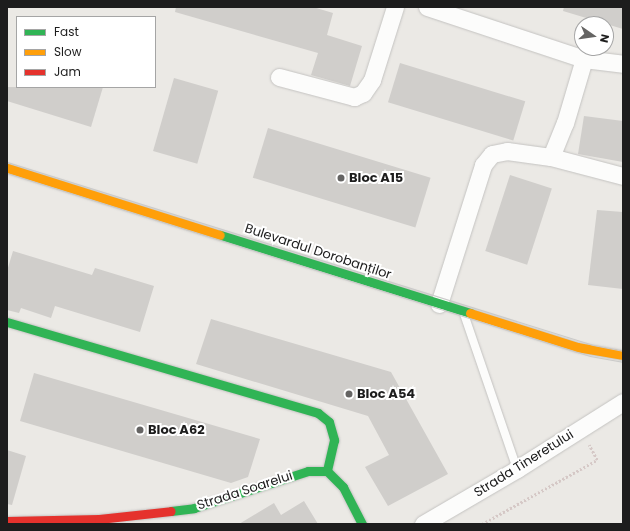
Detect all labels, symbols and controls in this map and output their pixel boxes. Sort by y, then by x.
legend [16,16,156,88]
north arrow [574,16,614,56]
text: Fast [54,23,79,40]
text: N [596,33,613,44]
text: Slow [54,43,82,60]
text: Jam [54,63,81,80]
place label: Bloc A15 [349,170,403,186]
marker: Bloc A15 [336,173,346,183]
street label: Bulevardul Dorobanților [243,221,393,283]
place label: Bloc A54 [357,386,415,402]
marker: Bloc A54 [344,389,354,399]
place label: Bloc A62 [148,422,205,438]
marker: Bloc A62 [135,425,145,435]
street label: Strada Tineretului [471,427,577,501]
street label: Strada Soarelui [195,468,295,514]

